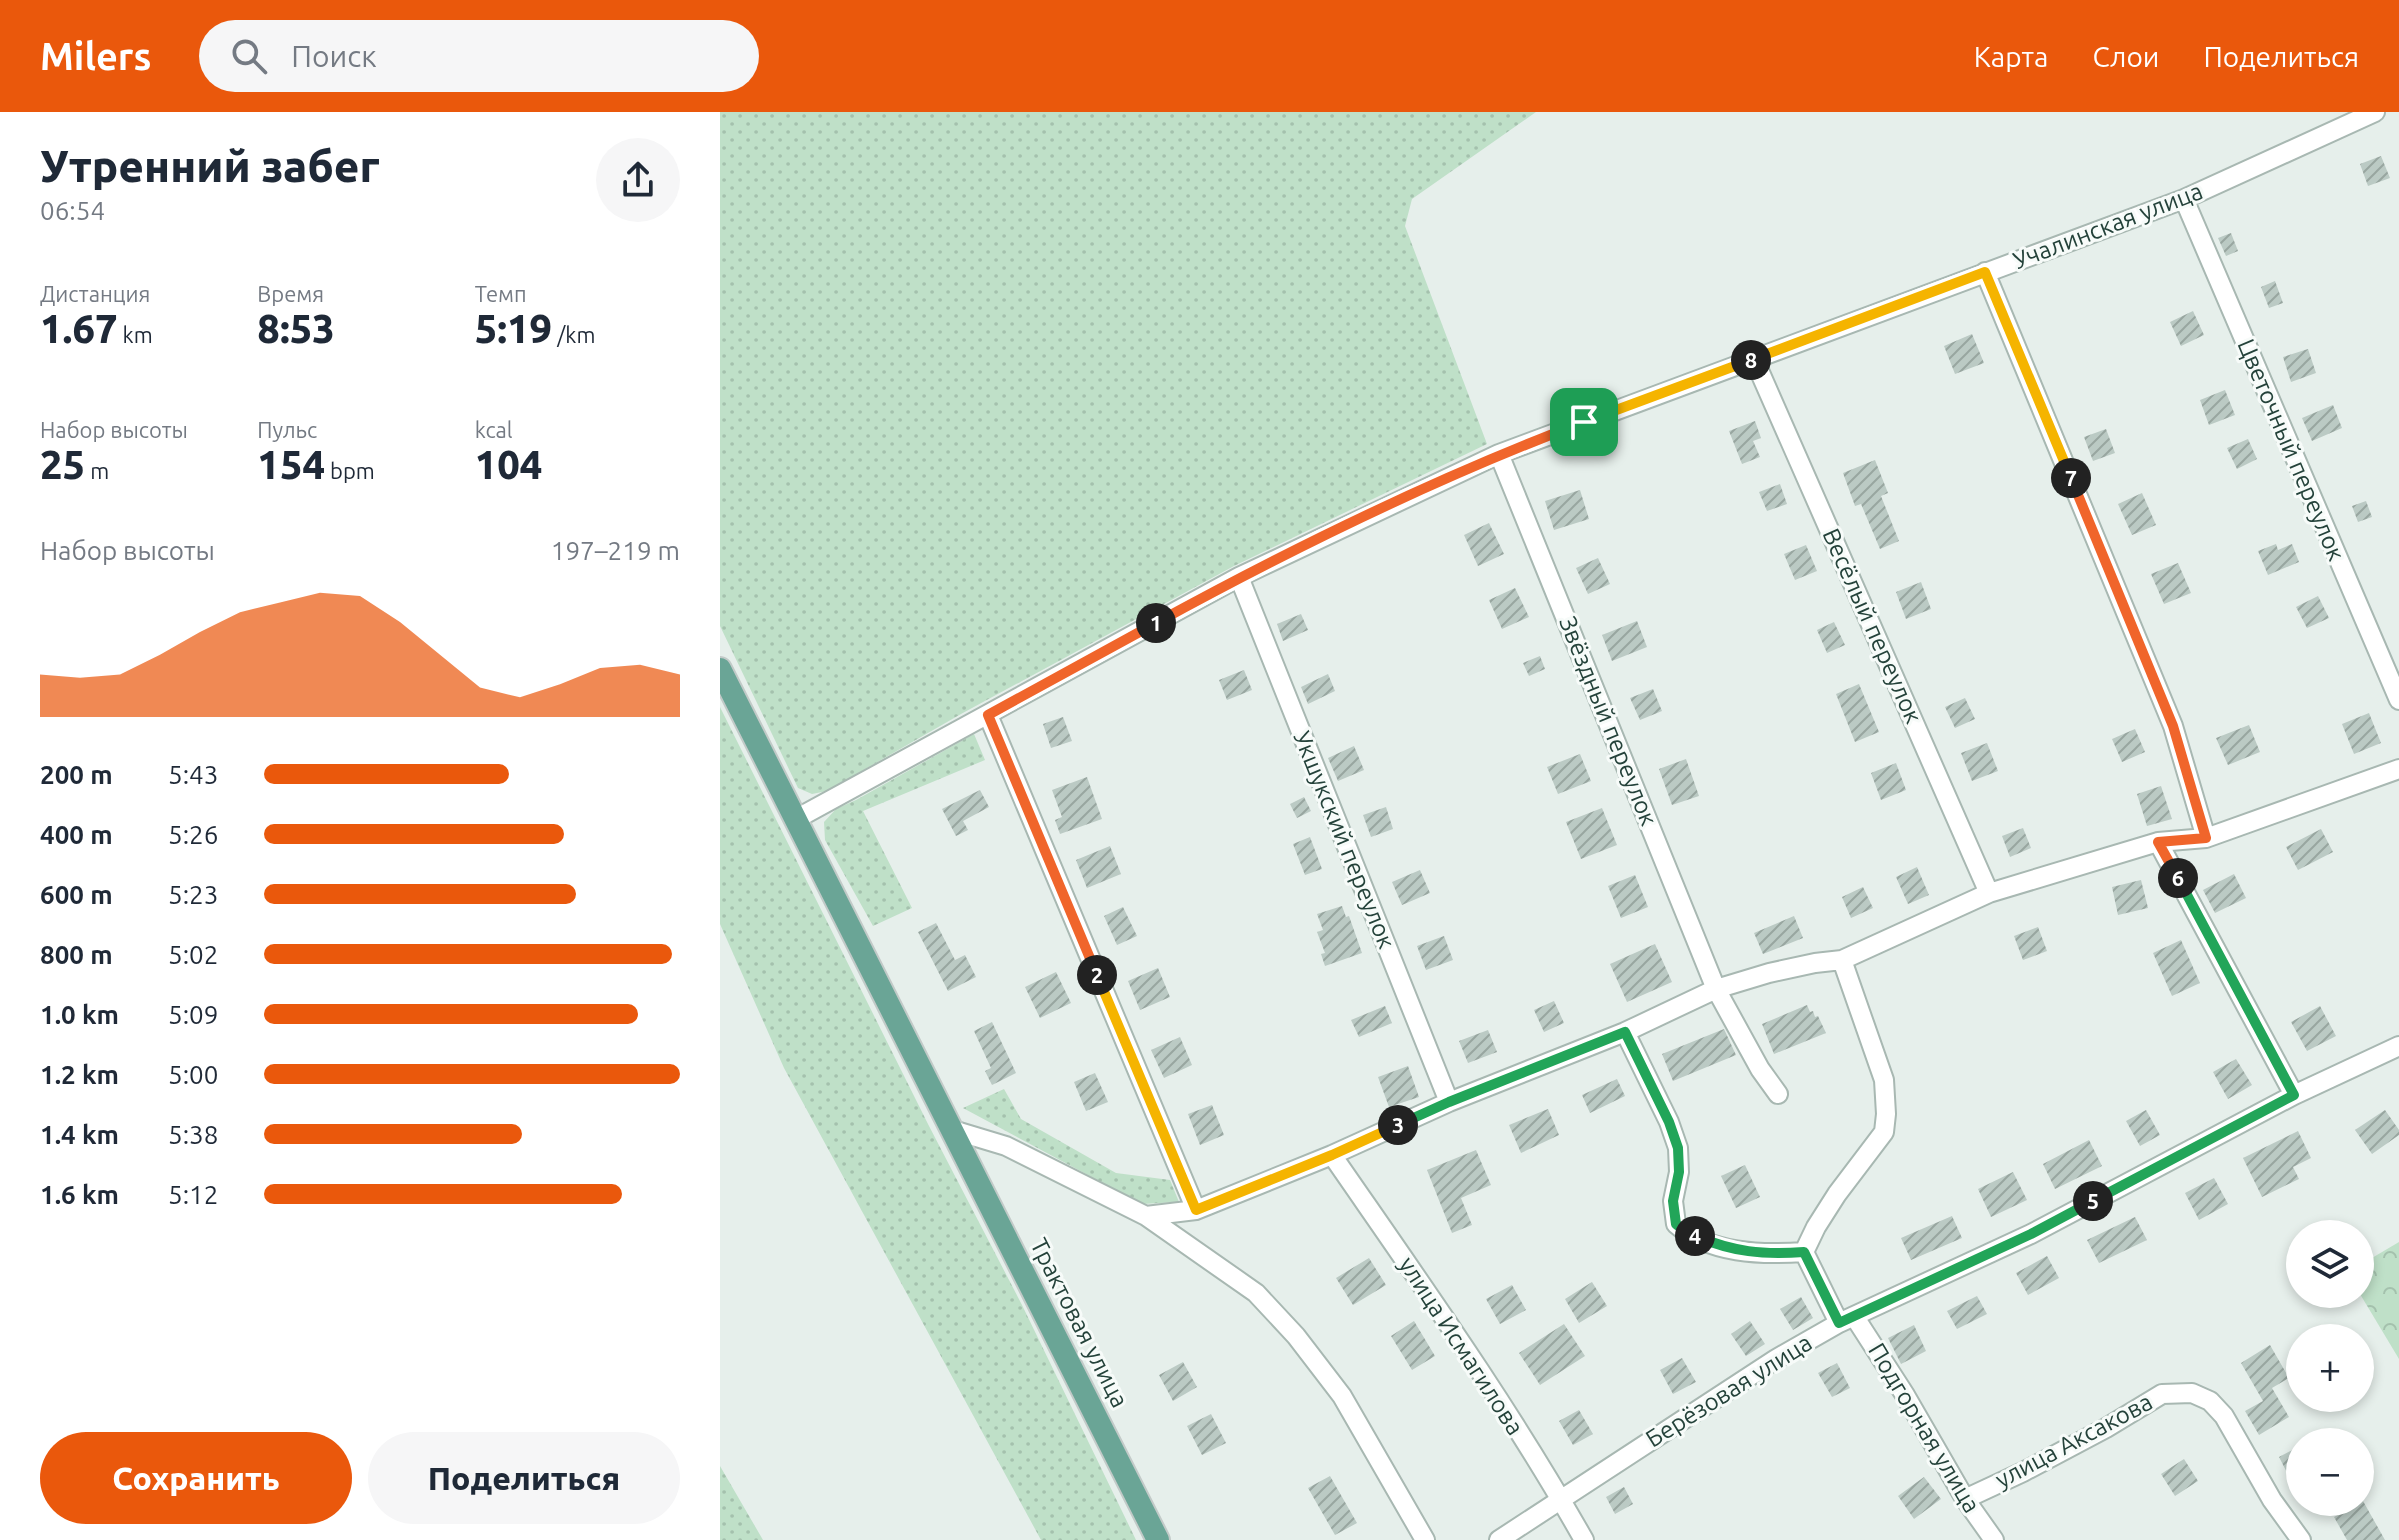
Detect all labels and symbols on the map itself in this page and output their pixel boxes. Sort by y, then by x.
street label: Учалинская улица [2009,177,2206,274]
street label: Цветочный переулок [2233,335,2350,565]
pin: 8 [1731,340,1771,380]
pin [1550,388,1618,456]
pin: 7 [2051,458,2091,498]
street label: Весёлый переулок [1817,524,1928,727]
pin: 1 [1136,603,1176,643]
street label: Звёздный переулок [1554,612,1663,829]
street label: Укшукский переулок [1288,727,1400,952]
pin: 6 [2158,858,2198,898]
pin: 2 [1077,955,1117,995]
pin: 3 [1378,1105,1418,1145]
pin: 5 [2073,1181,2113,1221]
pin: 4 [1675,1216,1715,1256]
street label: Трактовая улица [1025,1234,1134,1412]
street label: улица Исмагилова [1394,1252,1529,1440]
street label: Берёзовая улица [1641,1329,1817,1453]
street label: Подгорная улица [1863,1338,1986,1517]
street label: улица Аксакова [1991,1388,2157,1493]

